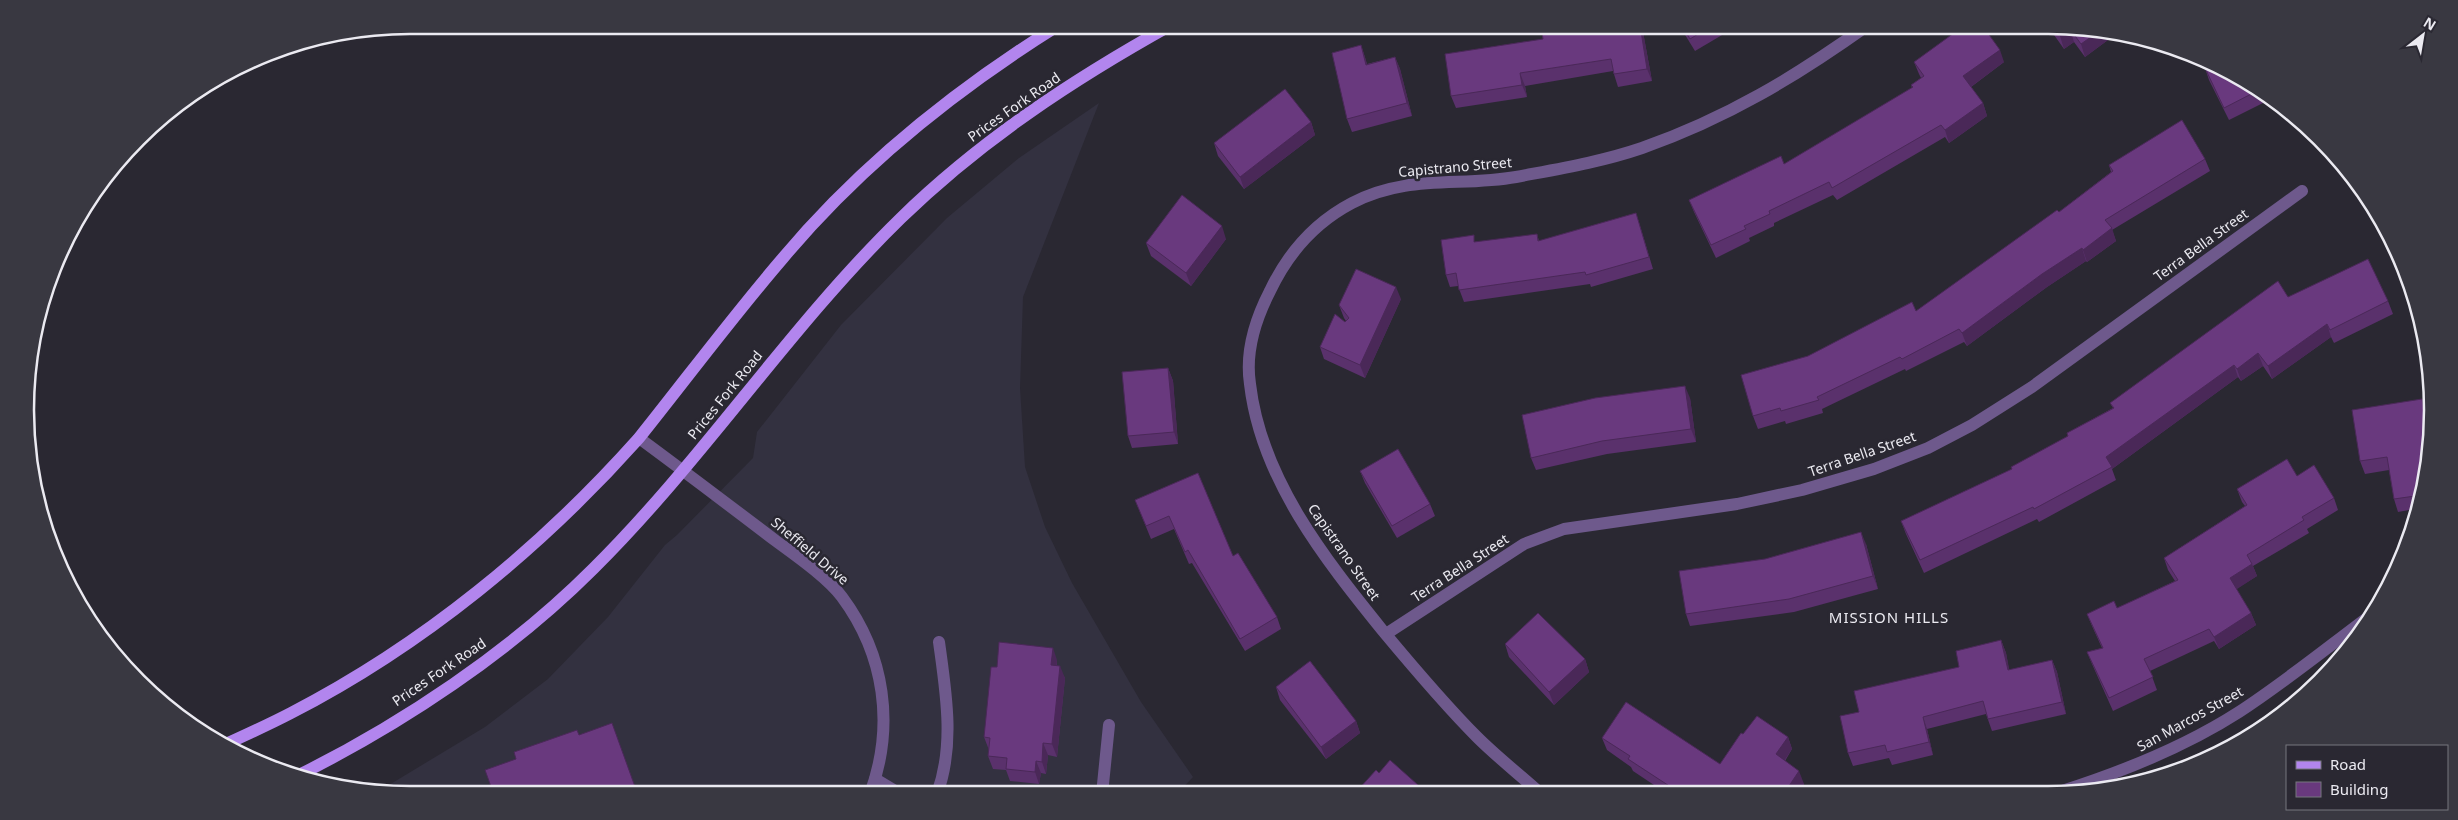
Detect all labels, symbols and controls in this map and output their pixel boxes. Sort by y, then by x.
north arrow [2398,10,2448,60]
text: N [2420,12,2440,35]
street label: Prices Fork Road [964,68,1064,146]
street label: Capistrano Street [1397,152,1513,181]
street label: Terra Bella Street [2150,204,2252,285]
street label: Prices Fork Road [683,346,766,443]
street label: Terra Bella Street [1806,426,1918,481]
street label: Capistrano Street [1304,500,1385,604]
street label: Sheffield Drive [767,513,853,589]
street label: Terra Bella Street [1407,529,1512,606]
district label: MISSION HILLS [1829,607,1949,627]
street label: Prices Fork Road [388,633,489,710]
street label: San Marcos Street [2133,682,2246,756]
legend [2286,745,2448,810]
text: Road [2330,754,2366,774]
text: Building [2330,779,2388,799]

